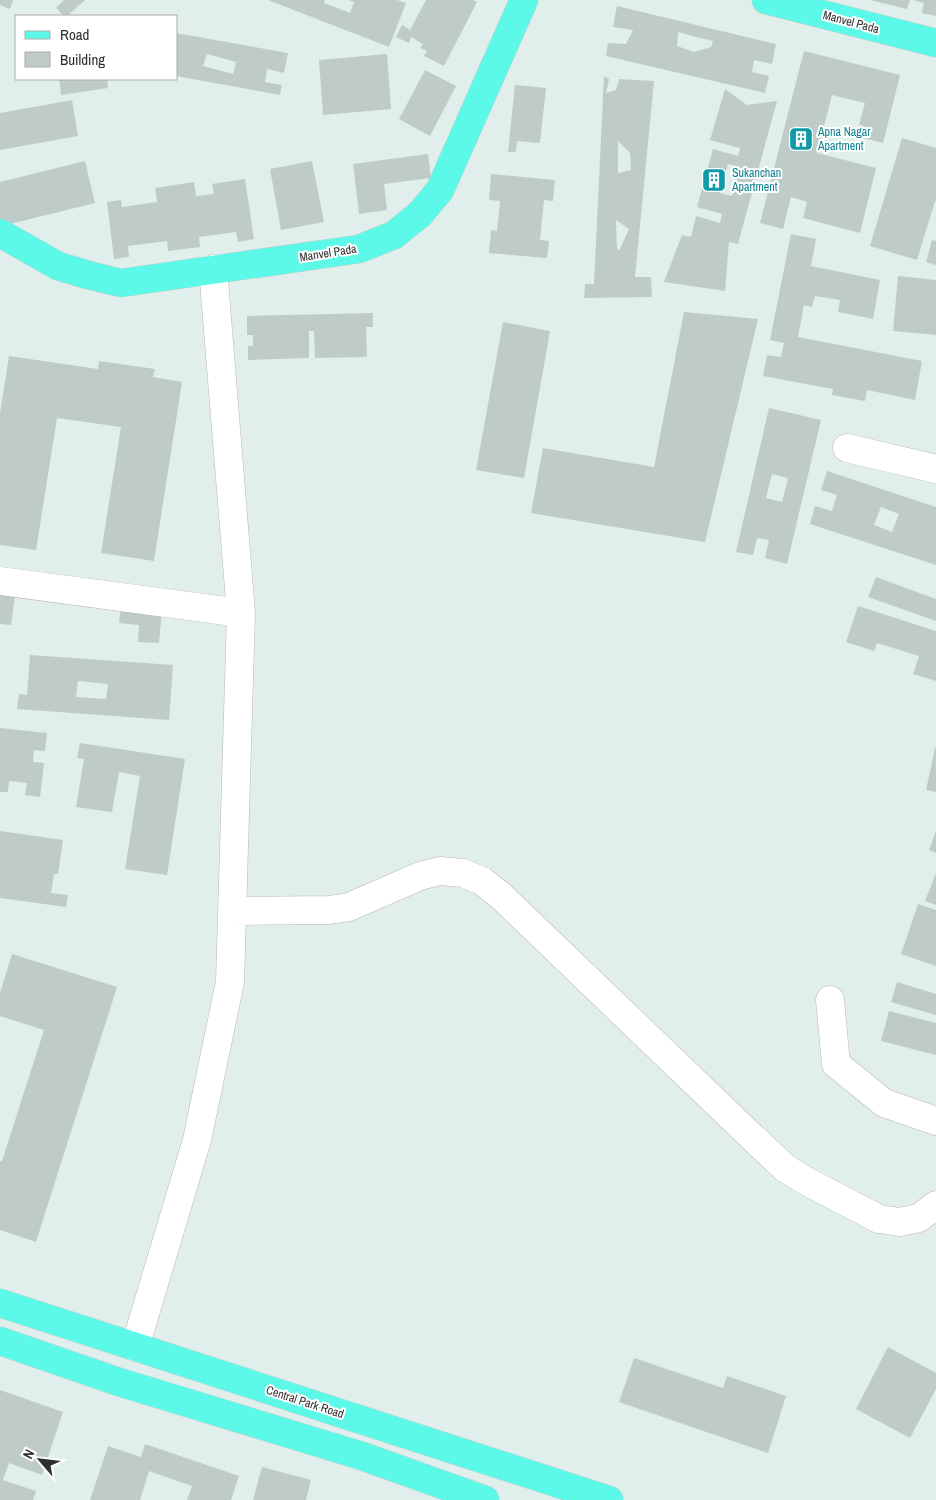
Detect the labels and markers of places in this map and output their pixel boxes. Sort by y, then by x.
place label: Apna Nagar Apartment [817,124,871,154]
building icon: Apna Nagar Apartment [788,126,814,152]
place label: Sukanchan Apartment [731,165,781,195]
building icon: Sukanchan Apartment [701,167,727,193]

